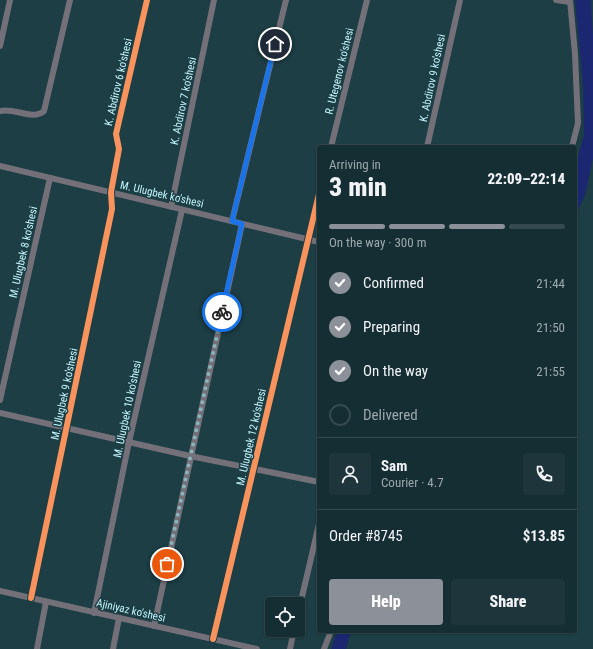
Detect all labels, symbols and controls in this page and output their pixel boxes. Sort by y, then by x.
pin [258,27,292,61]
street label: R. Utegenov ko'shesi [322,27,357,116]
icon: home [264,33,286,55]
street label: K. Abdirov 9 ko'shesi [417,33,448,123]
street label: K. Abdirov 6 ko'shesi [102,37,135,127]
street label: K. Abdirov 7 ko'shesi [168,56,199,146]
text: Arriving in [329,157,381,172]
text: 22:09–22:14 [487,170,565,188]
text: 3 min [329,172,387,202]
street label: M. Ulugbek ko'shesi [119,179,205,210]
street label: M. Ulugbek 8 ko'shesi [7,205,40,299]
text: On the way · 300 m [329,235,426,250]
icon: check [329,272,351,294]
text: Confirmed [363,274,424,292]
text: 21:44 [536,276,565,291]
courier [202,292,242,332]
icon: bike [211,301,233,323]
icon: check [329,316,351,338]
text: Preparing [363,318,420,336]
text: 21:50 [536,320,565,335]
street label: M. Ulugbek 9 ko'shesi [48,347,81,441]
street label: M. Ulugbek 10 ko'shesi [111,359,144,459]
icon: check [329,360,351,382]
text: On the way [363,362,428,380]
text: 21:55 [536,364,565,379]
street label: M. Ulugbek 12 ko'shesi [234,387,269,487]
text: Delivered [363,406,418,424]
button: person [329,453,371,495]
button: phone [523,453,565,495]
text: Sam [381,457,407,475]
text: Courier · 4.7 [381,475,444,490]
text: Order #8745 [329,527,403,545]
text: $13.85 [523,527,565,545]
pin [150,547,184,581]
icon: bag [156,553,178,575]
button: Help [329,579,443,625]
button: Share [451,579,565,625]
street label: Ajiniyaz ko'shesi [95,596,167,625]
map controls [265,597,305,637]
button: locate [265,597,305,637]

